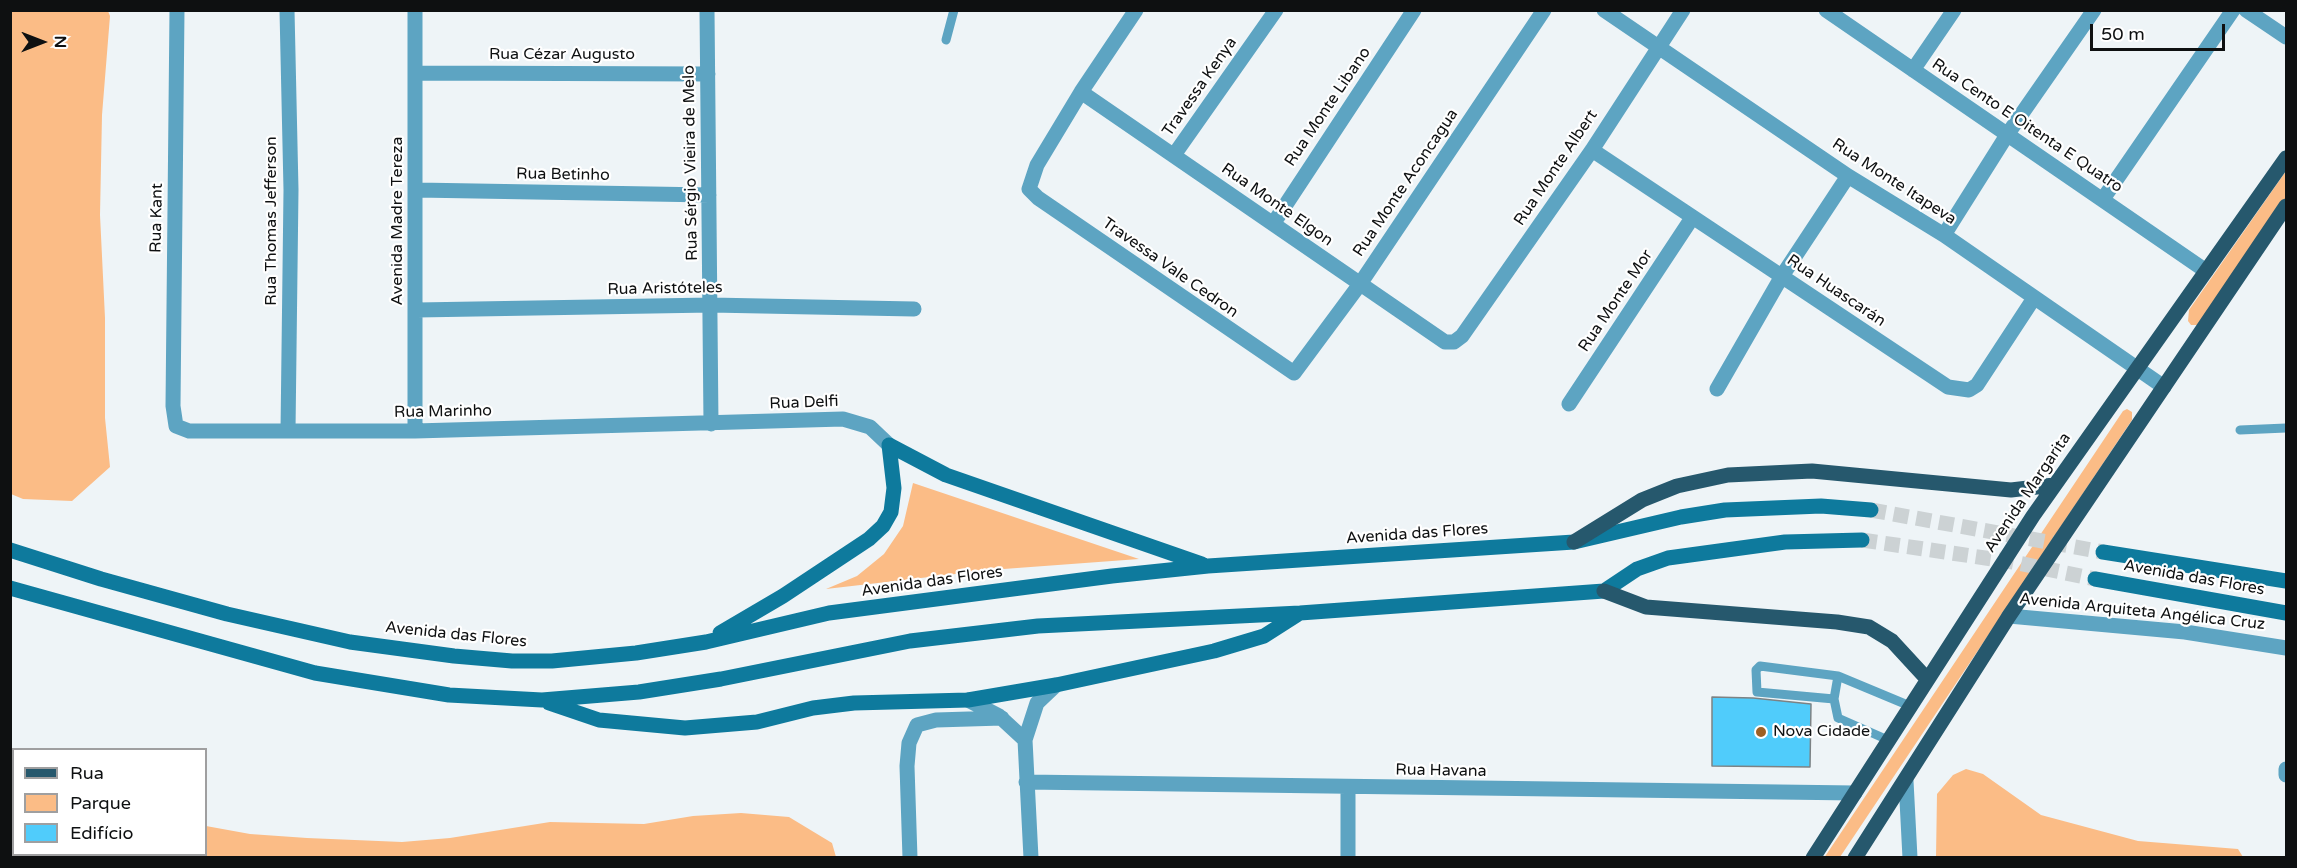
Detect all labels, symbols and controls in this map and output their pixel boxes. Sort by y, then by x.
north arrow [12,12,72,72]
scale bar [2093,12,2228,50]
text: 50 m [2101,23,2145,45]
street label: Travessa Kenya [1159,34,1241,140]
text: N [50,36,70,48]
street label: Rua Monte Libano [1281,44,1375,170]
street label: Rua Cézar Augusto [489,45,635,65]
street label: Rua Cento E Oitenta E Quatro [1928,55,2126,197]
street label: Rua Sérgio Vieira de Melo [680,65,702,261]
street label: Rua Monte Aconcagua [1349,105,1463,261]
street label: Rua Monte Albert [1510,107,1602,229]
street label: Rua Monte Itapeva [1828,135,1960,229]
street label: Rua Thomas Jefferson [262,136,282,306]
street label: Avenida Madre Tereza [388,136,408,306]
street label: Rua Monte Elgon [1218,159,1336,251]
street label: Rua Betinho [516,165,610,185]
street label: Rua Kant [147,183,167,253]
street label: Travessa Vale Cedron [1098,214,1242,322]
street label: Rua Monte Mor [1575,246,1657,356]
street label: Rua Huascarán [1783,251,1889,331]
street label: Rua Aristóteles [607,278,723,300]
street label: Rua Delfi [769,392,839,414]
street label: Rua Marinho [394,402,492,422]
street label: Avenida Margarita [1981,429,2075,557]
street label: Avenida das Flores [1345,519,1489,549]
street label: Avenida das Flores [2122,556,2266,600]
street label: Avenida das Flores [860,563,1004,601]
street label: Avenida Arquiteta Angélica Cruz [2018,590,2266,634]
street label: Avenida das Flores [384,618,528,652]
place label: Nova Cidade [1773,722,1870,742]
marker: Nova Cidade [1754,725,1768,739]
legend [12,748,207,856]
street label: Rua Havana [1395,761,1487,781]
text: Rua [70,762,104,784]
text: Parque [70,792,131,814]
text: Edifício [70,822,133,844]

